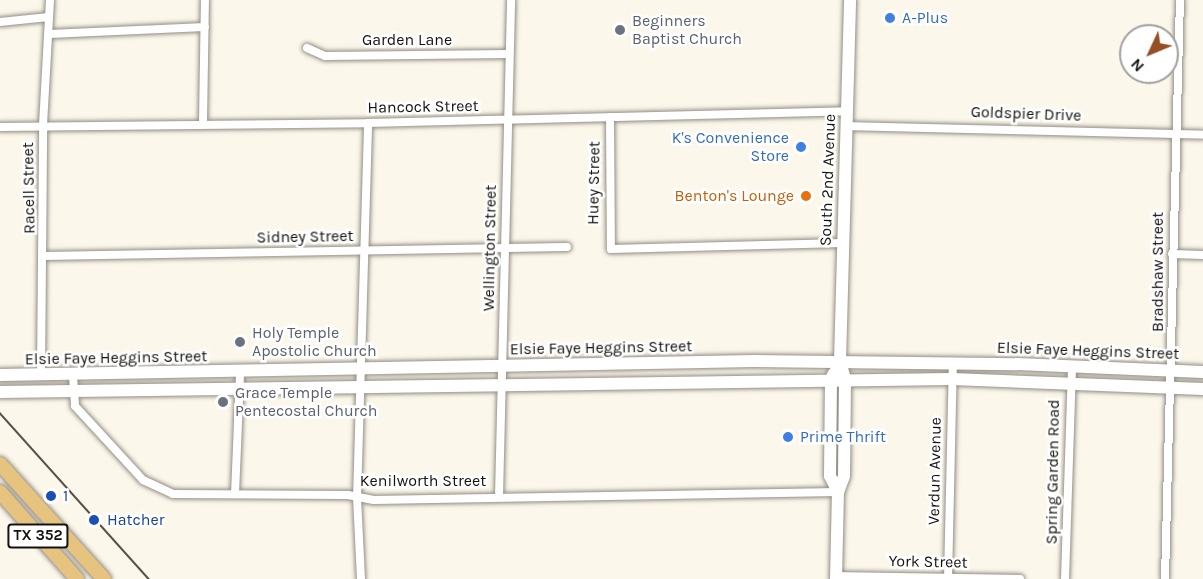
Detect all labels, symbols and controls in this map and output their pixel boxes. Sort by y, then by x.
place label: A-Plus [902,8,948,28]
place label: Beginners Baptist Church [632,11,742,49]
marker: A-Plus [883,11,897,25]
marker: Beginners Baptist Church [613,23,627,37]
north arrow [1119,24,1179,84]
street label: Garden Lane [362,30,452,50]
text: N [1126,55,1148,76]
street label: Hancock Street [367,96,479,118]
street label: Goldspier Drive [970,102,1082,126]
street label: South 2nd Avenue [816,113,840,247]
place label: K's Convenience Store [672,128,789,166]
marker: K's Convenience Store [794,140,808,154]
street label: Huey Street [584,141,604,225]
street label: Racell Street [19,142,39,234]
street label: Wellington Street [479,185,501,311]
place label: Benton's Lounge [675,186,794,206]
marker: Benton's Lounge [799,189,813,203]
street label: Bradshaw Street [1148,212,1168,332]
street label: Sidney Street [256,227,354,247]
place label: Holy Temple Apostolic Church [252,323,377,361]
marker: Holy Temple Apostolic Church [233,335,247,349]
street label: Elsie Faye Heggins Street [510,337,692,359]
street label: Elsie Faye Heggins Street [996,338,1180,364]
street label: Elsie Faye Heggins Street [25,347,207,369]
place label: Grace Temple Pentecostal Church [235,383,377,421]
marker: Grace Temple Pentecostal Church [216,395,230,409]
street label: Spring Garden Road [1042,399,1064,545]
street label: Verdun Avenue [924,417,946,525]
place label: Prime Thrift [800,427,886,447]
marker: Prime Thrift [781,430,795,444]
street label: Kenilworth Street [360,471,486,491]
place label: 1 [63,486,68,506]
marker: 1 [44,489,58,503]
place label: Hatcher [107,510,164,530]
marker: Hatcher [85,511,103,529]
road number: TX 352 [6,524,70,548]
street label: York Street [888,552,968,572]

